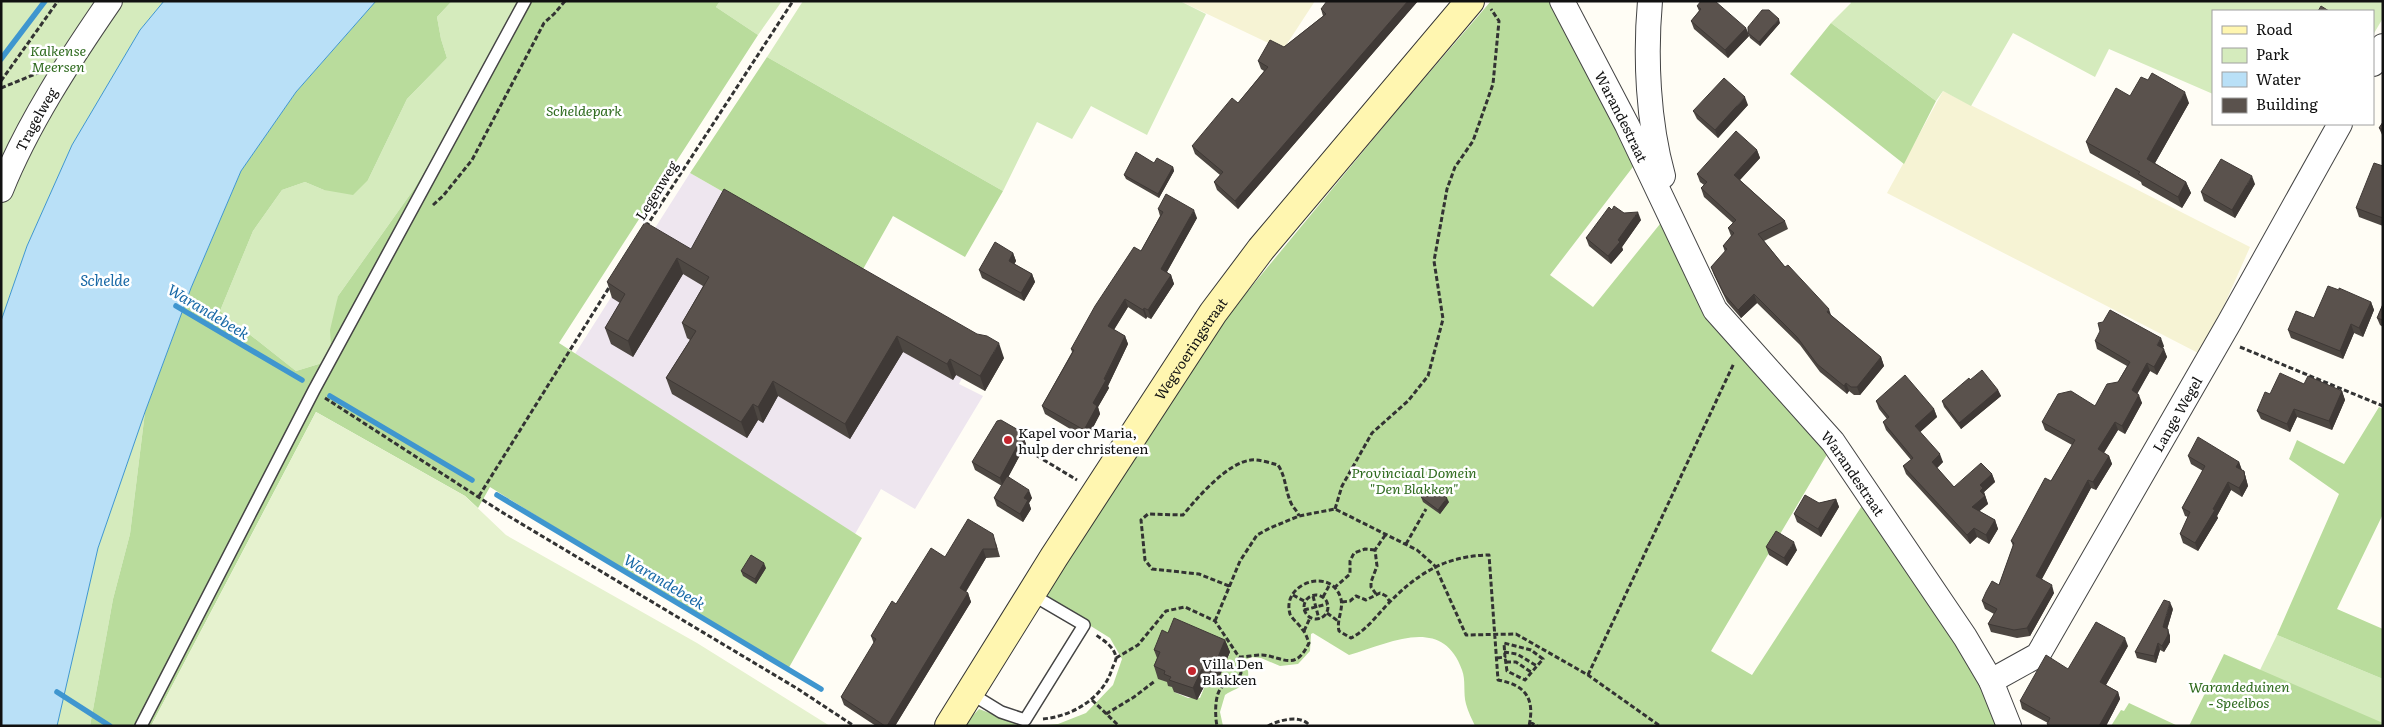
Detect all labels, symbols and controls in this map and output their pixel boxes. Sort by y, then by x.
legend [2212,10,2374,125]
text: Road [2256,17,2292,40]
park label: Kalkense Meersen [30,40,86,76]
text: Park [2256,42,2290,65]
street label: Warandestraat [1590,67,1653,166]
text: Water [2256,67,2301,90]
street label: Tragelweg [10,83,62,154]
text: Building [2256,92,2318,115]
park label: Scheldepark [546,100,622,120]
street label: Legenweg [630,156,682,223]
water label: Schelde [80,268,130,291]
water label: Warandebeek [164,277,255,345]
street label: Wegvoeringstraat [1149,293,1232,404]
street label: Lange Wegel [2147,372,2207,455]
place label: Kapel voor Maria, hulp der christenen [1018,422,1149,458]
street label: Warandestraat [1817,426,1890,520]
marker: Kapel voor Maria, hulp der christenen [1002,434,1014,446]
park label: Provinciaal Domein "Den Blakken" [1351,462,1477,498]
water label: Warandebeek [620,547,711,615]
place label: Villa Den Blakken [1202,653,1264,689]
marker: Villa Den Blakken [1186,665,1198,677]
park label: Warandeduinen - Speelbos [2188,676,2290,712]

